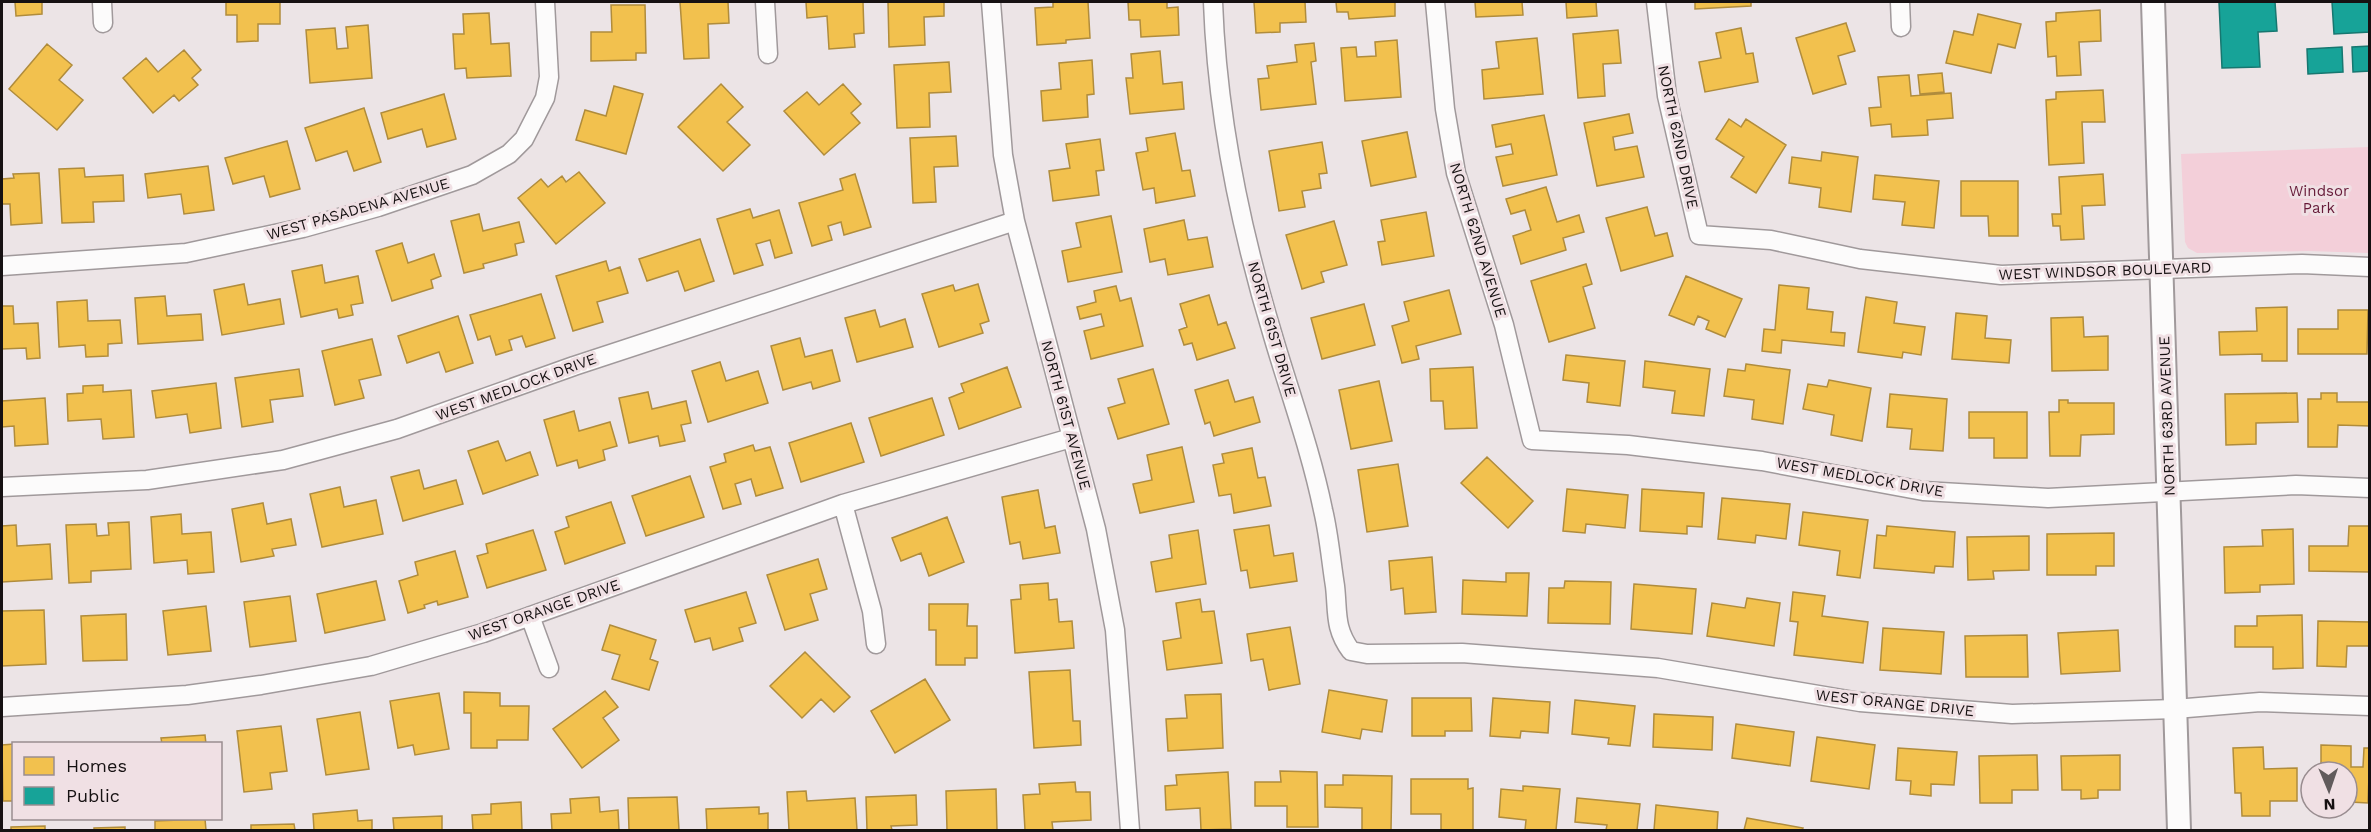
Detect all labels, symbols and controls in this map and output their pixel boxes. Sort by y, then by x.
street label: NORTH 62ND DRIVE [1654,64,1702,210]
street label: NORTH 62ND AVENUE [1446,160,1510,320]
street label: WEST PASADENA AVENUE [265,174,451,244]
park label: Windsor Park [2289,182,2349,217]
street label: WEST WINDSOR BOULEVARD [1998,258,2212,284]
street label: NORTH 61ST DRIVE [1244,259,1300,399]
street label: NORTH 63RD AVENUE [2155,336,2179,496]
street label: NORTH 61ST AVENUE [1037,338,1095,492]
street label: WEST MEDLOCK DRIVE [433,350,599,424]
street label: WEST MEDLOCK DRIVE [1775,453,1945,501]
street label: WEST ORANGE DRIVE [466,576,622,644]
street label: WEST ORANGE DRIVE [1815,686,1975,720]
legend [12,742,222,820]
text: Homes [66,755,127,776]
north arrow [2299,760,2359,820]
text: Public [66,785,120,806]
text: N [2323,795,2336,814]

